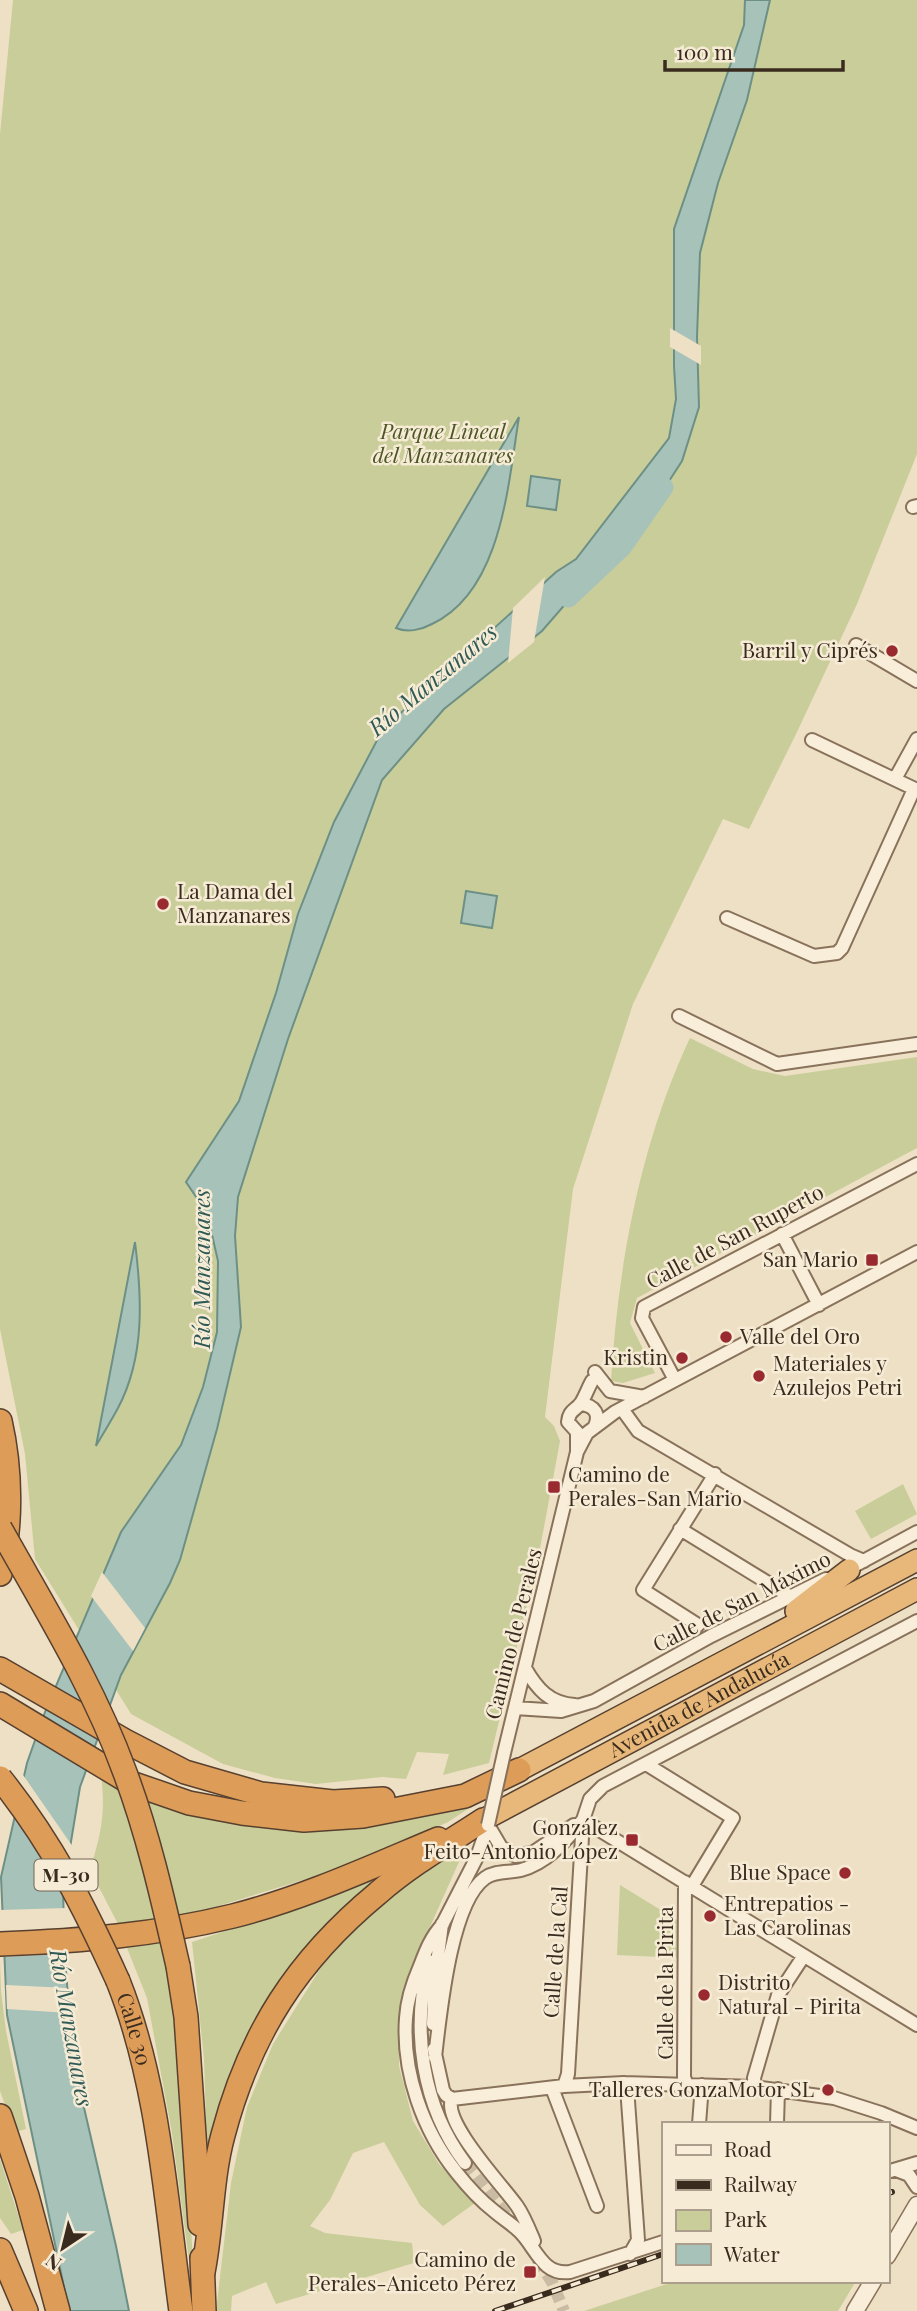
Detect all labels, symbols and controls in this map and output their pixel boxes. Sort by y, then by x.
scale bar [665,28,844,72]
text: 100 m [676,37,733,65]
park label: Parque Lineal del Manzanares [373,416,513,468]
water label: Río Manzanares [360,616,503,743]
place label: Barril y Ciprés [742,635,878,663]
marker: Barril y Ciprés [884,643,900,659]
place label: La Dama del Manzanares [177,876,293,928]
marker: La Dama del Manzanares [155,896,171,912]
street label: Calle de San Ruperto [640,1177,828,1294]
water label: Río Manzanares [185,1189,216,1350]
place label: San Mario [763,1244,858,1272]
marker: San Mario [864,1252,880,1268]
place label: Valle del Oro [739,1321,860,1349]
marker: Valle del Oro [718,1329,734,1345]
place label: Kristin [603,1342,668,1370]
place label: Materiales y Azulejos Petri [772,1348,902,1400]
marker: Kristin [674,1350,690,1366]
marker: Materiales y Azulejos Petri [751,1368,767,1384]
place label: Camino de Perales-San Mario [568,1459,742,1511]
marker: Camino de Perales-San Mario [546,1479,562,1495]
street label: Calle de San Máximo [647,1543,835,1657]
street label: Camino de Perales [477,1545,547,1722]
street label: Avenida de Andalucía [602,1643,794,1763]
place label: González Feito-Antonio López [424,1812,618,1864]
marker: González Feito-Antonio López [624,1832,640,1848]
place label: Blue Space [729,1857,831,1885]
road number: M-30 [34,1859,98,1890]
marker: Blue Space [837,1865,853,1881]
street label: Calle de la Cal [535,1885,573,2019]
place label: Entrepatios - Las Carolinas [724,1888,851,1940]
street label: Calle de la Pirita [650,1906,678,2060]
marker: Entrepatios - Las Carolinas [702,1908,718,1924]
water label: Río Manzanares [43,1945,102,2109]
place label: Distrito Natural - Pirita [718,1967,862,2019]
marker: Distrito Natural - Pirita [696,1987,712,2003]
street label: Calle 30 [112,1988,160,2068]
place label: Talleres GonzaMotor SL [589,2074,814,2102]
marker: Talleres GonzaMotor SL [820,2082,836,2098]
legend [662,2122,889,2283]
text: Road [724,2134,772,2162]
text: Railway [724,2169,798,2197]
text: Park [724,2204,768,2232]
north arrow [28,2213,98,2283]
text: Water [723,2239,780,2267]
place label: Camino de Perales-Aniceto Pérez [308,2244,516,2296]
text: N [39,2248,66,2277]
marker: Camino de Perales-Aniceto Pérez [522,2264,538,2280]

